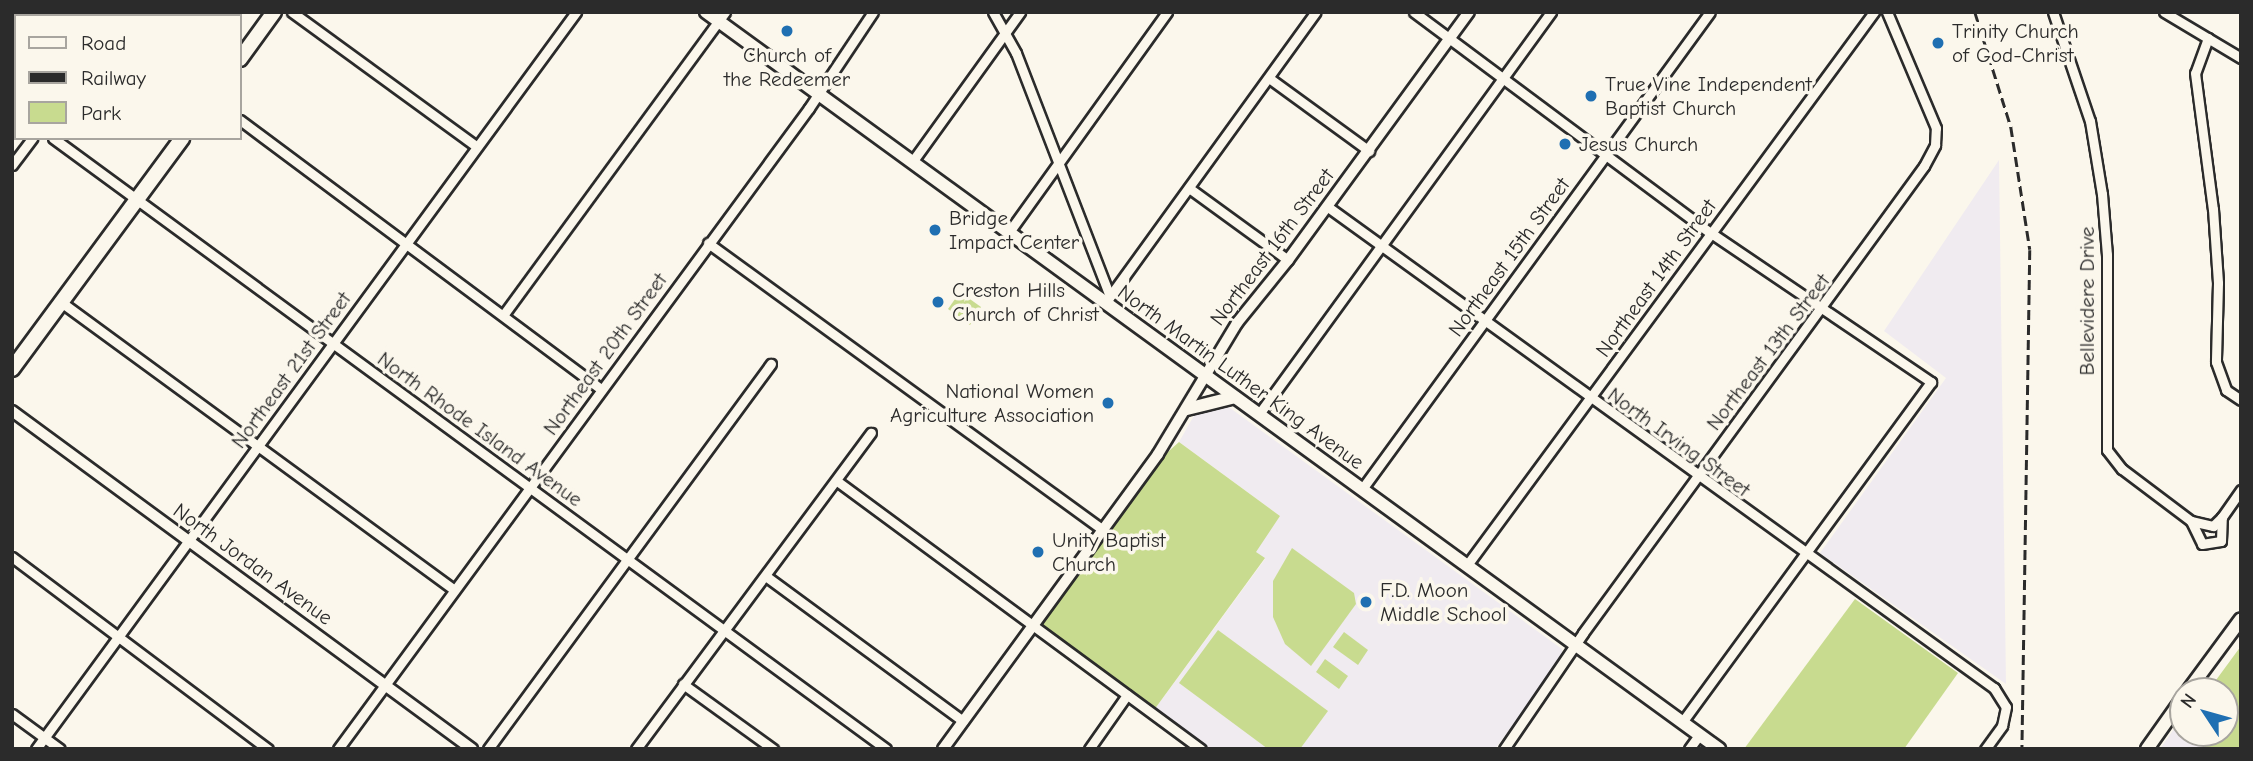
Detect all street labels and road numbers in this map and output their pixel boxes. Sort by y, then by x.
street label: Northeast 16th Street [1205,163,1339,331]
street label: Northeast 15th Street [1443,173,1575,341]
street label: Northeast 14th Street [1590,194,1722,362]
street label: Bellevidere Drive [2074,226,2100,376]
street label: Northeast 20th Street [538,268,672,440]
street label: Northeast 13th Street [1701,269,1835,435]
street label: North Martin Luther King Avenue [1113,279,1369,475]
street label: Northeast 21st Street [226,287,356,453]
street label: North Rhode Island Avenue [373,346,587,512]
street label: North Irving Street [1603,382,1755,502]
street label: North Jordan Avenue [169,498,337,630]

